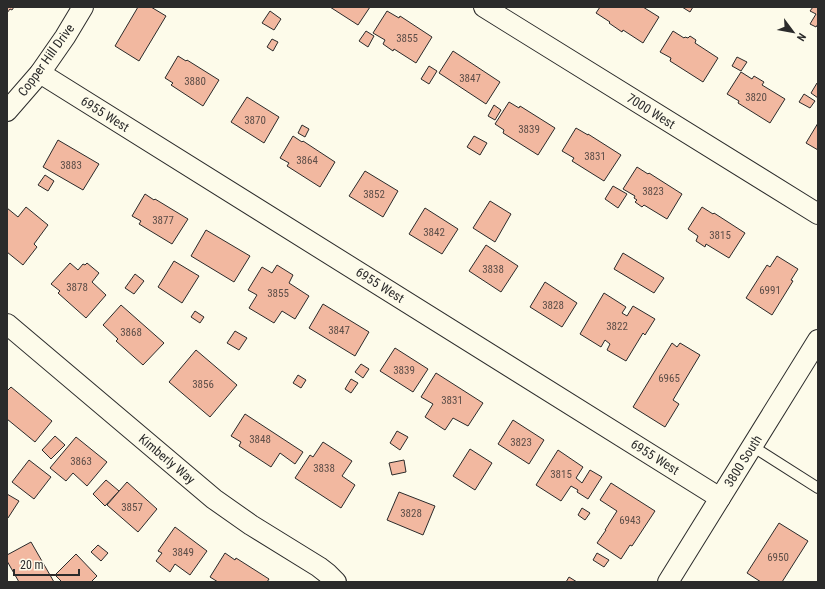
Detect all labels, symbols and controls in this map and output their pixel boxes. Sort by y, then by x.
north arrow [773,12,813,52]
street label: Copper Hill Drive [15,21,77,99]
text: N [794,31,808,44]
house number: 3855 [396,32,418,45]
house number: 3847 [459,72,481,85]
house number: 3880 [184,75,206,88]
street label: 7000 West [624,90,678,132]
house number: 3820 [745,91,767,104]
street label: 6955 West [78,93,132,135]
house number: 3870 [244,114,266,127]
house number: 3839 [518,123,540,136]
house number: 3831 [584,150,606,163]
house number: 3864 [296,154,318,167]
house number: 3883 [60,159,82,172]
house number: 3823 [642,185,664,198]
house number: 3852 [363,188,385,201]
house number: 3877 [152,214,174,227]
house number: 3842 [423,226,445,239]
house number: 3815 [709,229,731,242]
house number: 3838 [482,263,504,276]
street label: 6955 West [353,264,407,306]
house number: 3878 [66,281,88,294]
house number: 6991 [759,284,781,297]
house number: 3855 [267,287,289,300]
house number: 3828 [542,299,564,312]
house number: 3822 [606,320,628,333]
house number: 3847 [328,324,350,337]
house number: 3868 [120,326,142,339]
house number: 3839 [393,364,415,377]
house number: 6965 [658,372,680,385]
house number: 3856 [192,378,214,391]
house number: 3831 [441,394,463,407]
street label: Kimberly Way [136,431,199,487]
street label: 3800 South [721,432,765,490]
house number: 3848 [249,433,271,446]
house number: 3823 [510,436,532,449]
street label: 6955 West [628,436,682,478]
house number: 3863 [70,455,92,468]
house number: 3838 [313,462,335,475]
house number: 3815 [550,468,572,481]
house number: 3857 [121,501,143,514]
house number: 3828 [400,507,422,520]
house number: 6943 [619,514,641,527]
house number: 3849 [172,546,194,559]
scale bar [14,551,79,577]
house number: 6950 [767,551,789,564]
text: 20 m [20,558,44,572]

